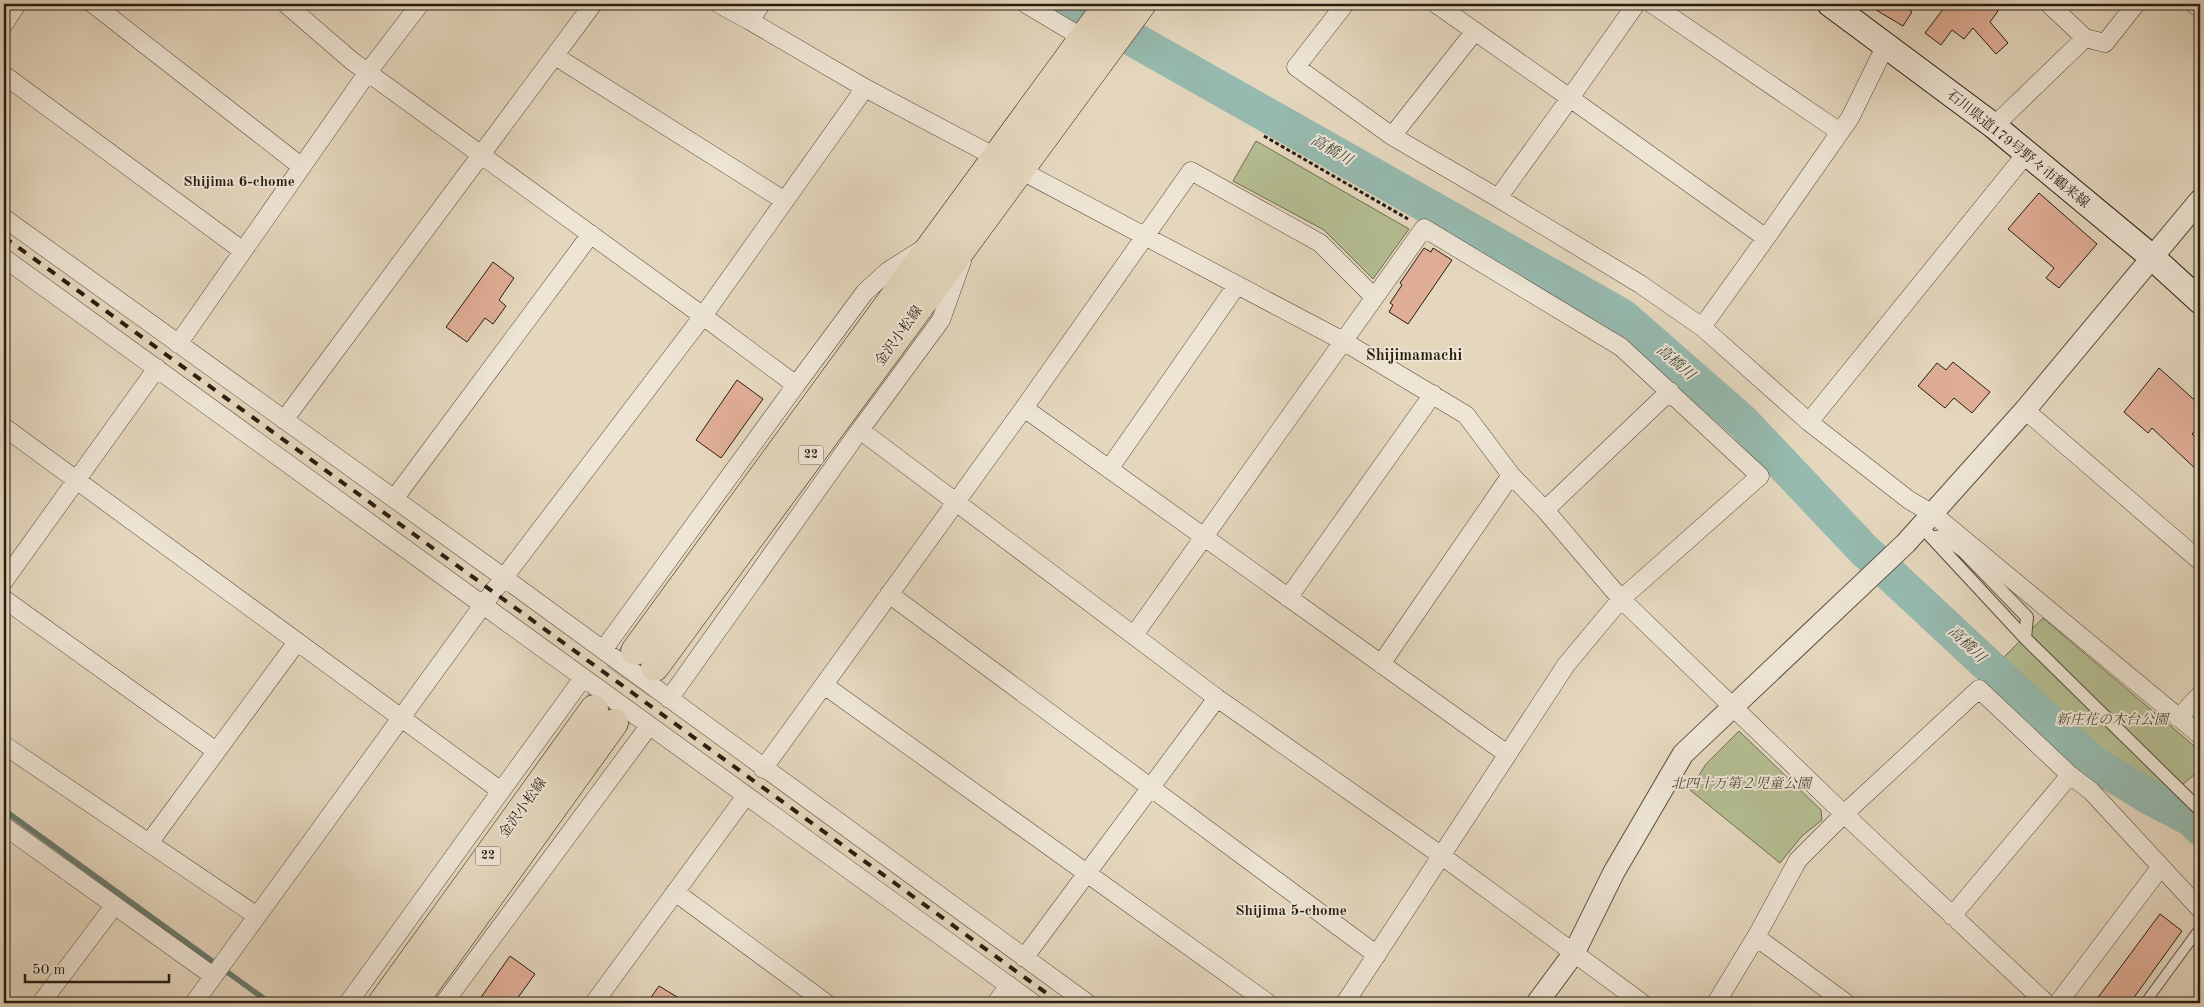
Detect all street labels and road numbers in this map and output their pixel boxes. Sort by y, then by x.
street label: 石川県道179号野々市鶴来線 [1944,87,2092,211]
street label: 金沢小松線 [872,303,925,368]
road number: 22 [798,446,824,464]
street label: 金沢小松線 [496,775,549,840]
road number: 22 [476,846,500,866]

